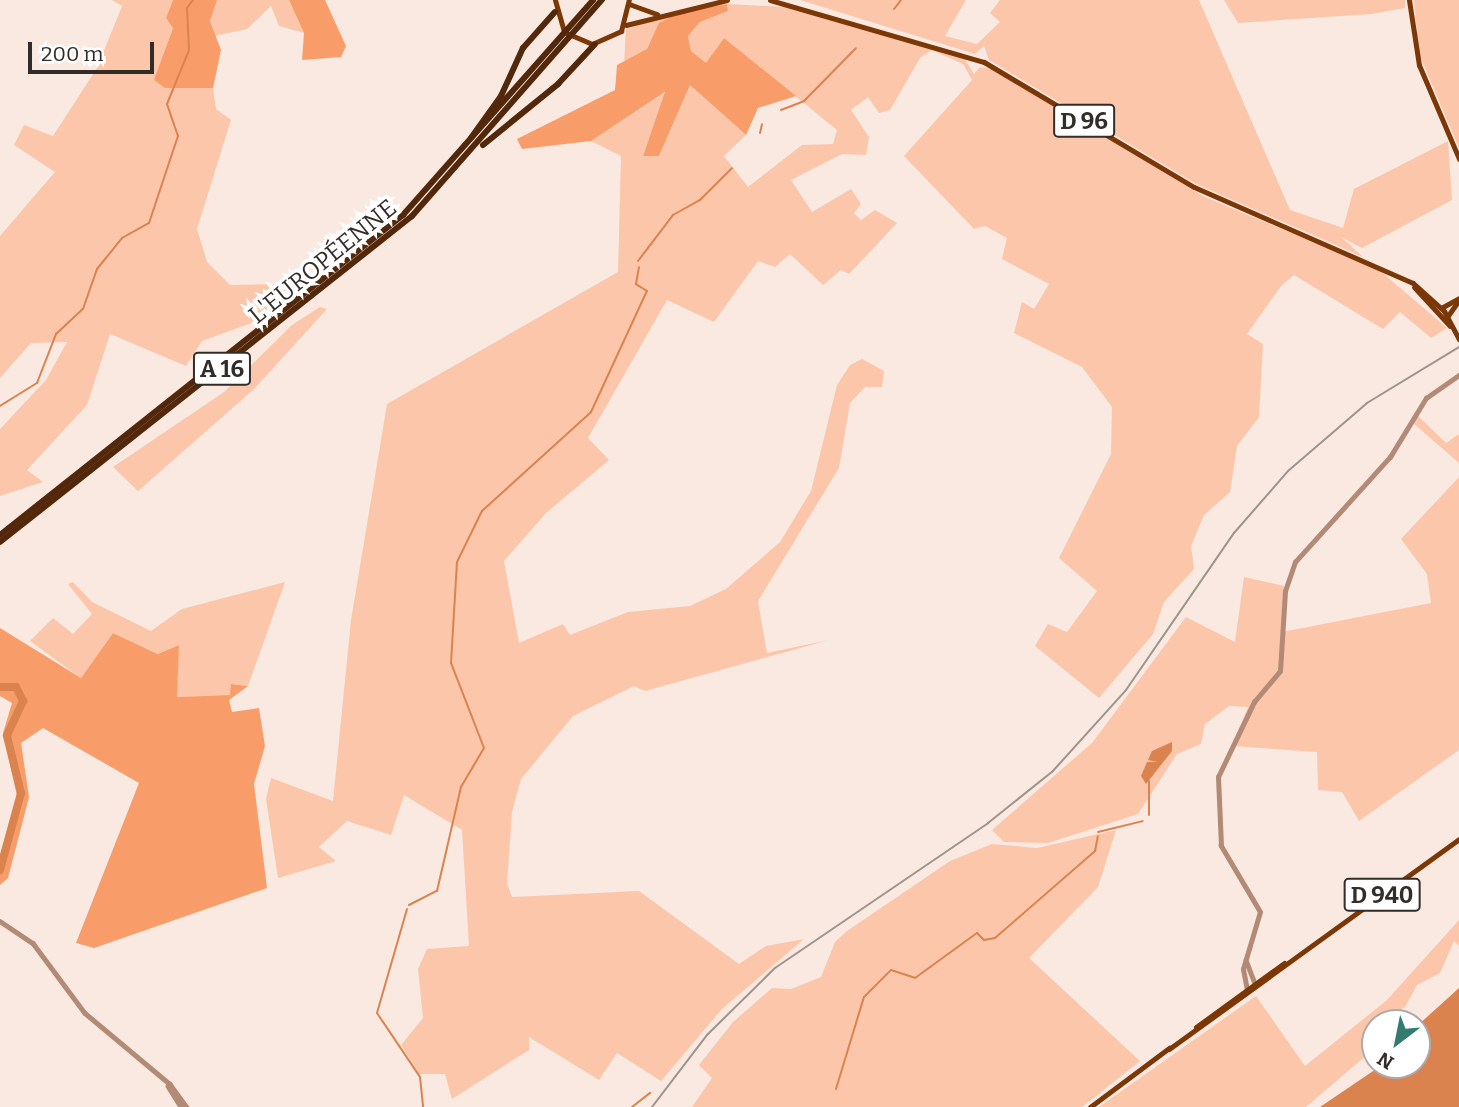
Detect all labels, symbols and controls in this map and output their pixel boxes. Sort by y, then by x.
scale bar [32,28,158,72]
text: 200 m [41,41,104,67]
road number: D 96 [1052,102,1116,140]
street label: L'EUROPÉENNE [243,194,403,330]
road number: A 16 [192,350,252,388]
road number: D 940 [1344,876,1420,914]
north arrow [1361,1009,1431,1079]
text: N [1373,1047,1398,1074]

